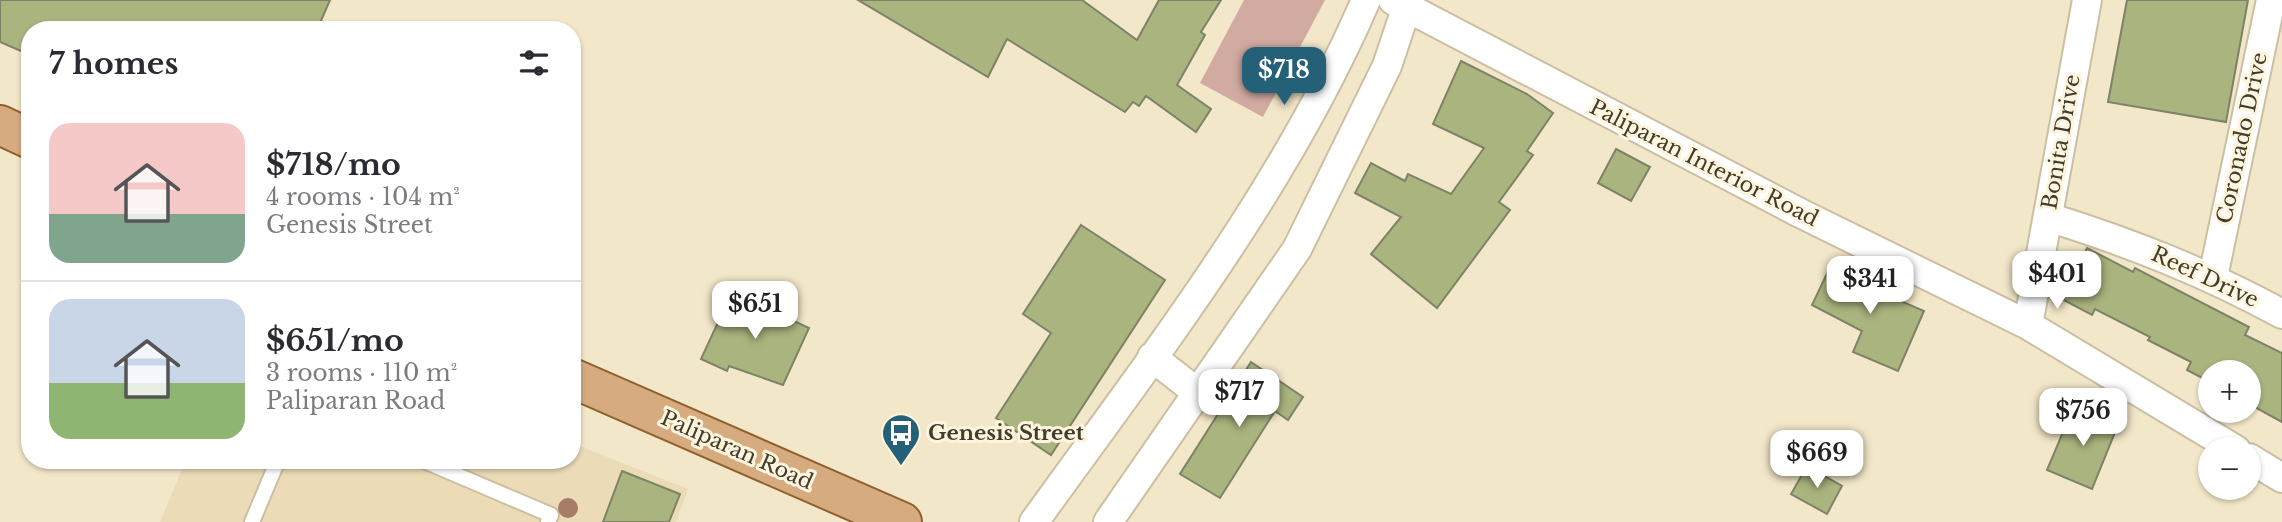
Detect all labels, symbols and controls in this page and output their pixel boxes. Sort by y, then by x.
icon: filters [515,44,553,82]
text: 7 homes [49,45,178,82]
pin: $718 [1243,48,1325,107]
street label: Coronado Drive [2211,50,2273,226]
text: $718 [1258,56,1310,84]
street label: Bonita Drive [2036,72,2086,212]
street label: Paliparan Interior Road [1585,94,1823,232]
text: $718/mo [266,146,401,183]
icon: home [105,151,189,235]
text: 4 rooms · 104 m² [266,183,460,211]
text: Genesis Street [266,211,433,239]
street label: Reef Drive [2147,241,2263,313]
pin: $401 [2016,252,2098,311]
pin: $341 [1829,256,1911,316]
text: $401 [2028,260,2086,288]
text: $341 [1843,265,1897,293]
pin: $651 [714,282,796,341]
text: $651 [728,290,782,318]
text: $651/mo [266,322,404,359]
icon: home [105,327,189,411]
text: 3 rooms · 110 m² [266,359,457,387]
map controls [2198,360,2261,500]
button: + [2198,360,2261,423]
pin: $717 [1198,370,1280,429]
text: $717 [1214,378,1264,406]
text: Paliparan Road [266,387,445,415]
pin: $756 [2042,388,2124,448]
text: $756 [2055,397,2111,425]
street label: Paliparan Road [657,405,817,495]
bus stop icon: Genesis Street [880,412,922,467]
place label: Genesis Street [928,420,1084,446]
pin: $669 [1776,430,1858,490]
button: − [2198,437,2261,500]
text: $669 [1786,439,1848,467]

